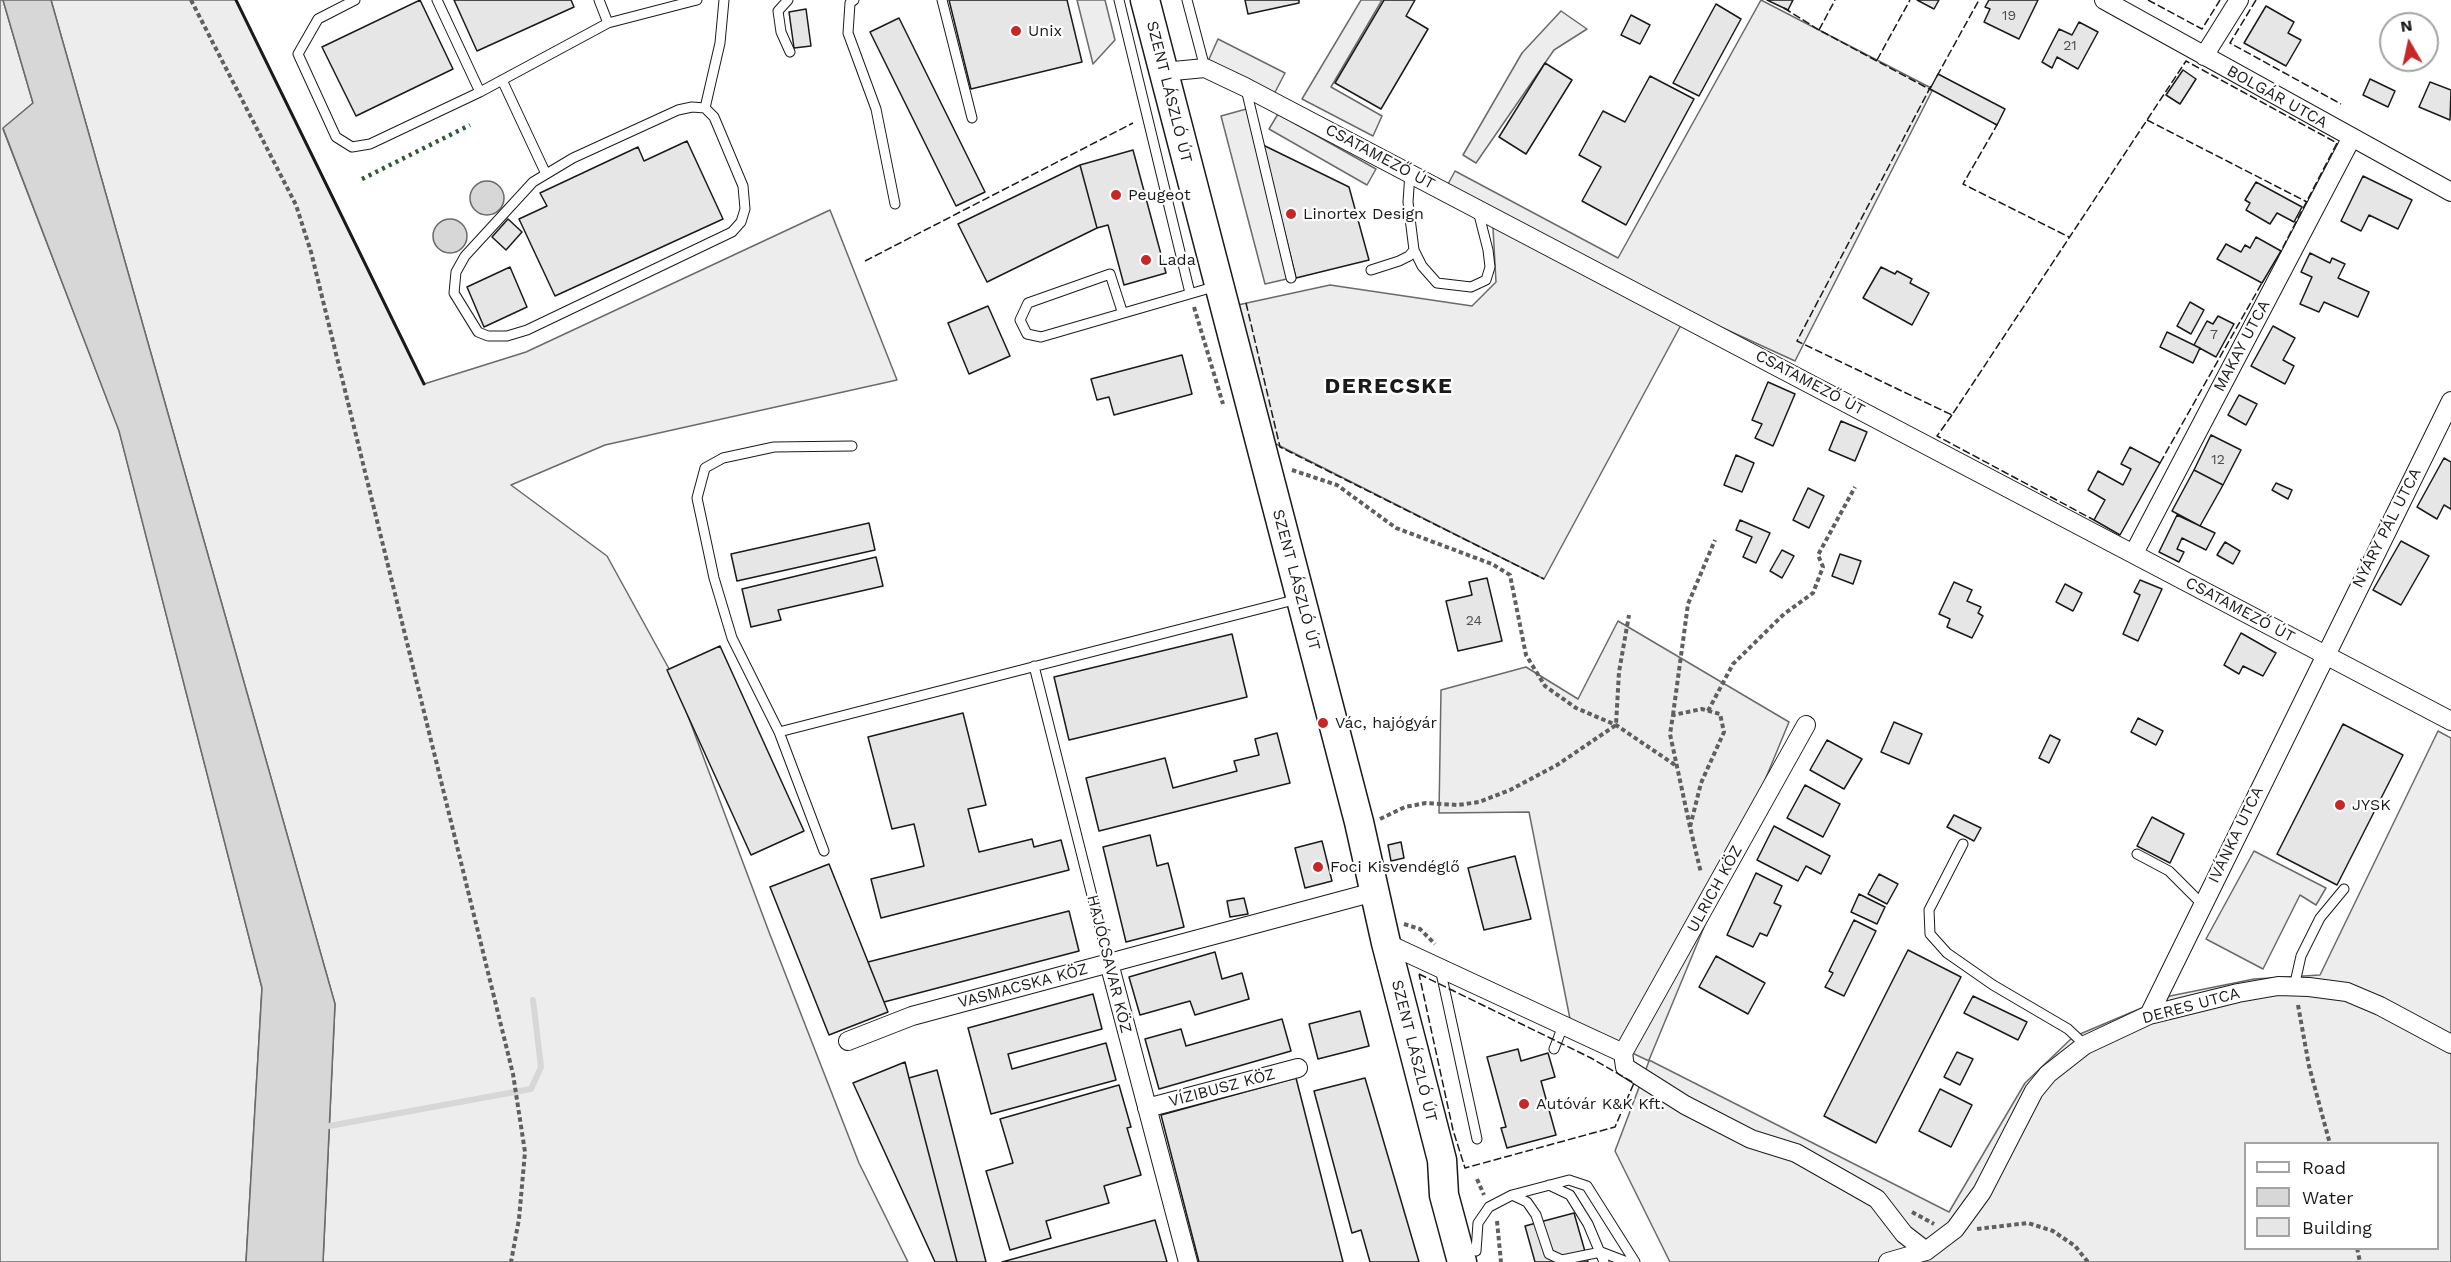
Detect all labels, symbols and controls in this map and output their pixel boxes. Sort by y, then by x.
house number: 19 [2002,8,2016,24]
north arrow [2379,12,2439,72]
text: N [2399,15,2414,36]
street label: SZENT LÁSZLÓ ÚT [1142,19,1196,165]
place label: Unix [1028,21,1062,41]
marker: Unix [1009,24,1023,38]
house number: 21 [2063,38,2077,54]
street label: BOLGÁR UTCA [2223,61,2331,133]
street label: CSATAMEZŐ ÚT [1322,120,1438,194]
place label: Peugeot [1128,185,1191,205]
marker: Peugeot [1109,188,1123,202]
place label: Linortex Design [1303,204,1424,224]
marker: Linortex Design [1284,207,1298,221]
place label: Lada [1158,250,1196,270]
marker: Lada [1139,253,1153,267]
street label: MAKAY UTCA [2210,297,2274,395]
house number: 7 [2210,327,2218,343]
street label: CSATAMEZŐ ÚT [1752,346,1868,420]
district label: DERECSKE [1325,374,1453,400]
house number: 12 [2211,452,2225,468]
street label: NYÁRY PÁL UTCA [2348,465,2426,591]
street label: SZENT LÁSZLÓ ÚT [1268,507,1324,653]
street label: CSATAMEZŐ ÚT [2182,573,2298,647]
house number: 24 [1466,613,1482,629]
place label: Vác, hajógyár [1335,713,1437,733]
marker: Vác, hajógyár [1316,716,1330,730]
street label: IVÁNKA UTCA [2204,784,2268,886]
place label: JYSK [2352,795,2391,815]
marker: JYSK [2333,798,2347,812]
street label: ULRICH KÖZ [1683,842,1747,936]
place label: Foci Kisvendéglő [1330,857,1460,877]
marker: Foci Kisvendéglő [1311,860,1325,874]
street label: HAJÓCSAVAR KÖZ [1083,893,1135,1035]
street label: VASMACSKA KÖZ [956,959,1090,1013]
street label: SZENT LÁSZLÓ ÚT [1387,978,1441,1124]
street label: DERES UTCA [2140,984,2242,1028]
street label: VÍZIBUSZ KÖZ [1167,1065,1277,1111]
place label: Autóvár K&K Kft. [1536,1094,1665,1114]
marker: Autóvár K&K Kft. [1517,1097,1531,1111]
legend [2244,1142,2439,1250]
text: Road [2302,1157,2346,1178]
text: Water [2302,1187,2354,1208]
text: Building [2302,1217,2372,1238]

